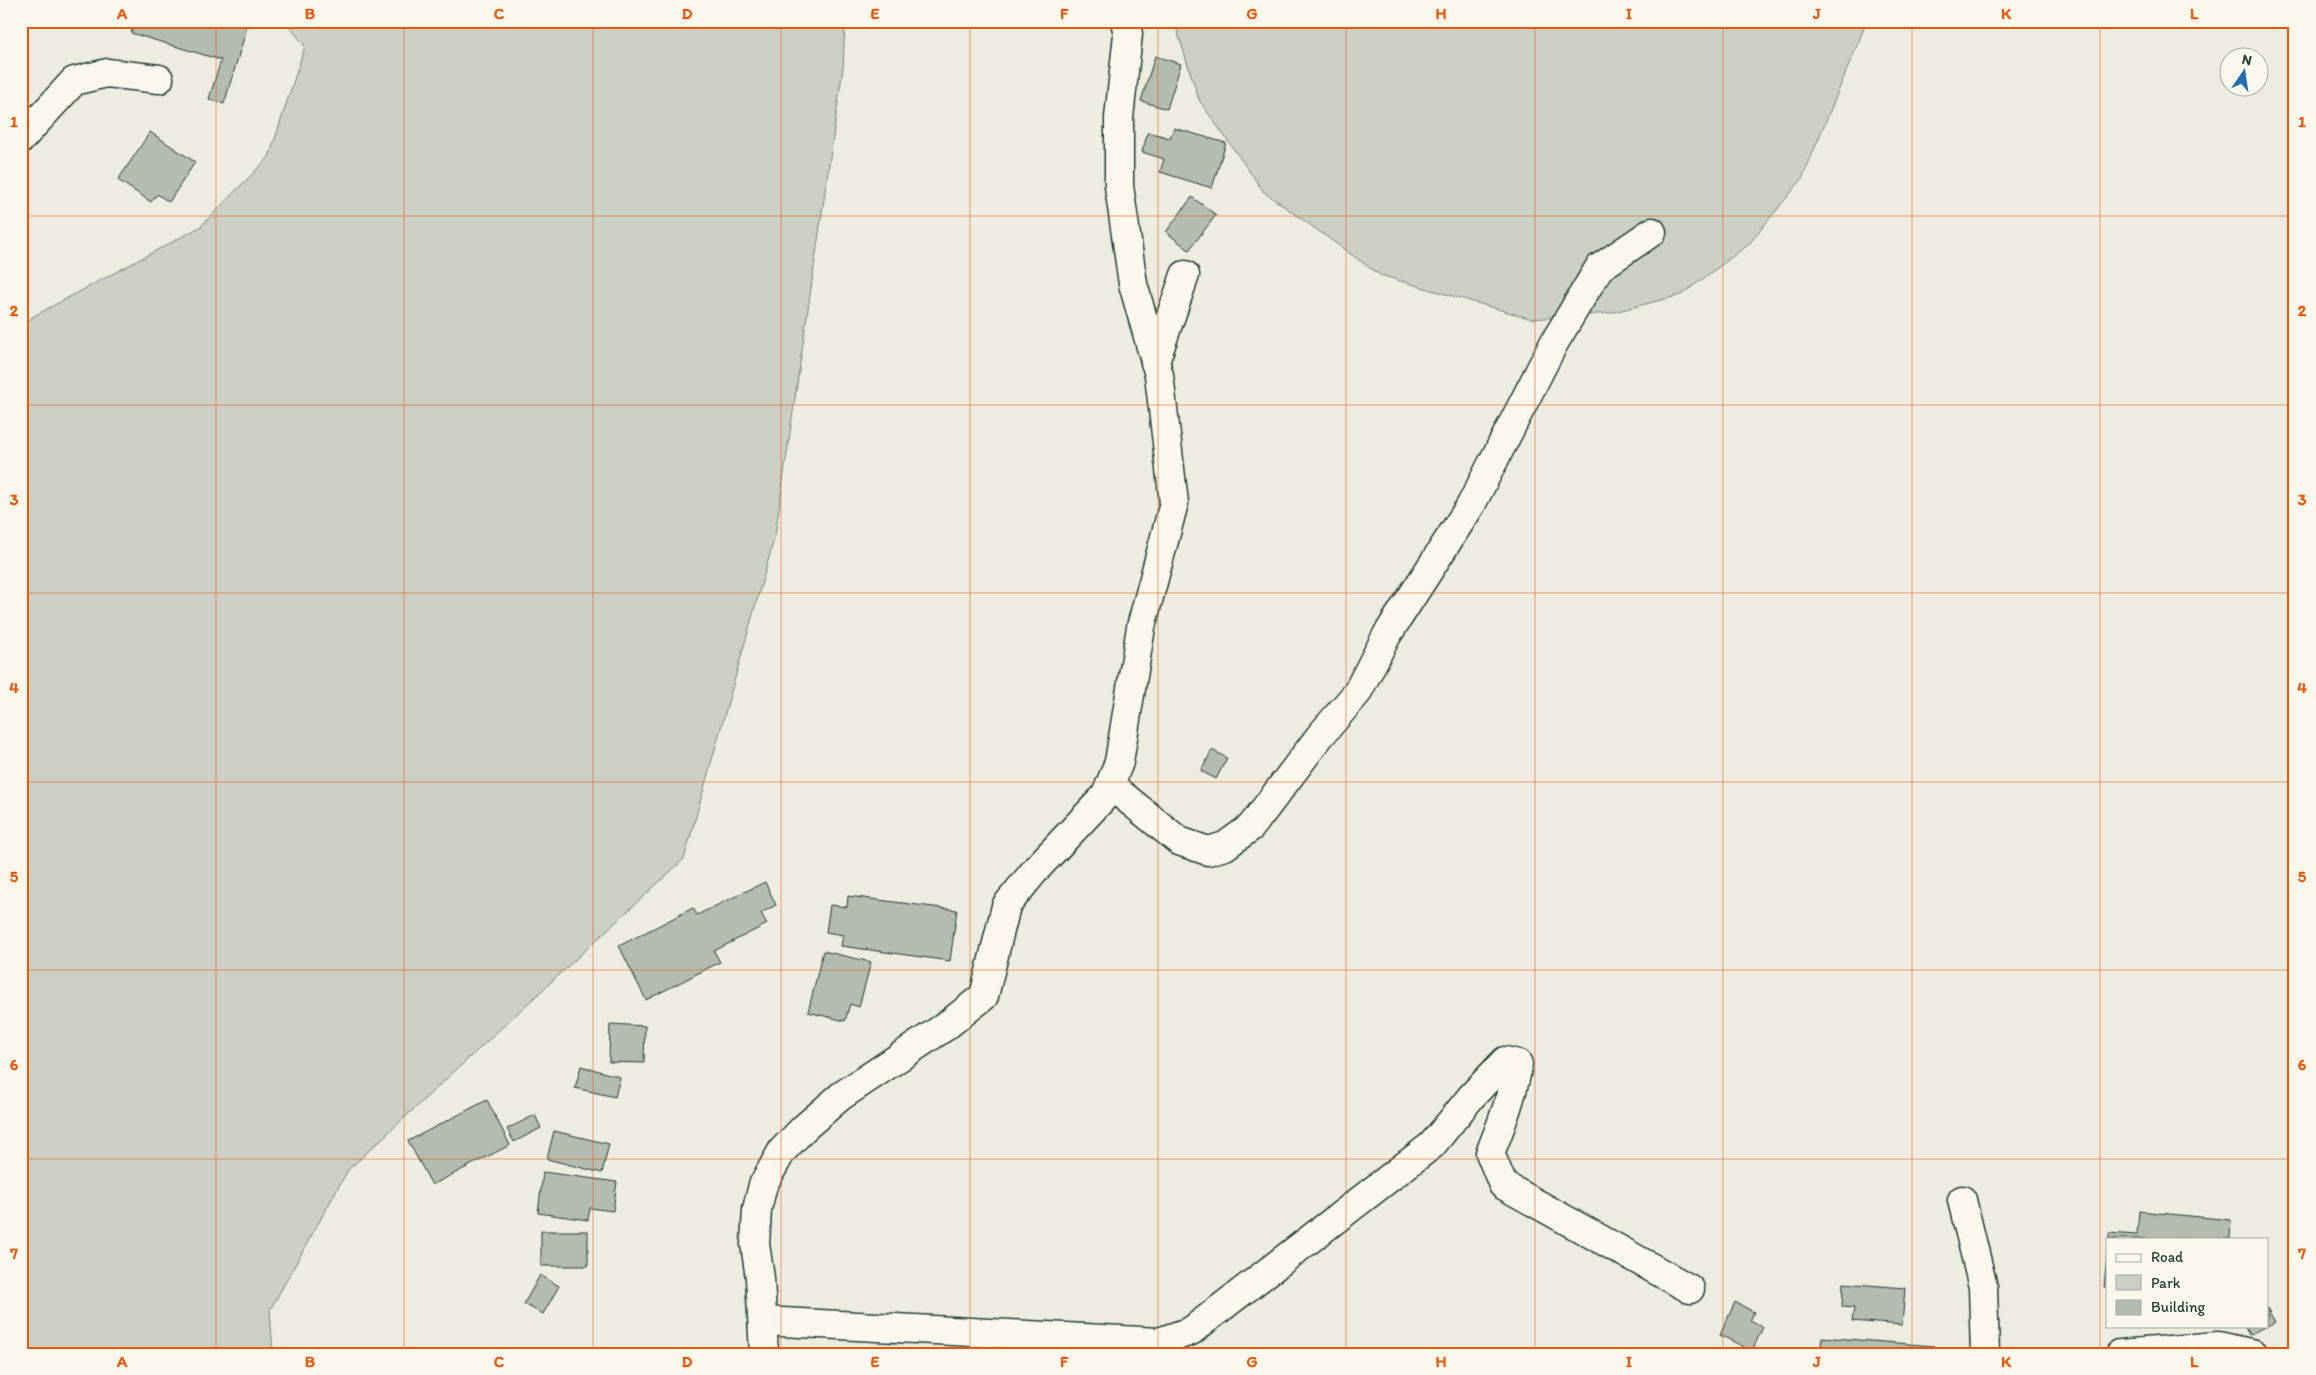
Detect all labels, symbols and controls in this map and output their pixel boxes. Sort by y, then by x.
text: A [116,4,128,23]
text: B [305,4,316,23]
text: C [494,4,505,23]
text: D [682,4,693,23]
text: E [871,4,880,23]
text: F [1060,4,1069,23]
text: G [1246,4,1258,23]
text: H [1435,4,1447,23]
text: I [1626,4,1632,23]
text: J [1812,4,1821,23]
text: K [2001,4,2012,23]
text: L [2190,4,2199,23]
north arrow [2218,48,2268,98]
text: N [2240,50,2253,69]
text: 1 [10,112,18,131]
text: 1 [2298,112,2306,131]
text: 2 [10,301,19,320]
text: 2 [2298,301,2307,320]
text: 3 [10,490,19,509]
text: 3 [2298,490,2307,509]
text: 4 [9,678,19,697]
text: 4 [2297,678,2307,697]
text: 5 [10,867,19,886]
text: 5 [2298,867,2307,886]
text: 6 [10,1055,19,1074]
text: 6 [2298,1055,2307,1074]
legend [2106,1238,2268,1328]
text: 7 [9,1244,18,1263]
text: 7 [2297,1244,2306,1263]
text: Road [2151,1248,2184,1266]
text: Park [2151,1274,2181,1292]
text: Building [2151,1298,2205,1316]
text: A [116,1352,128,1371]
text: B [305,1352,316,1371]
text: C [494,1352,505,1371]
text: D [682,1352,693,1371]
text: E [871,1352,880,1371]
text: F [1060,1352,1069,1371]
text: G [1246,1352,1258,1371]
text: H [1435,1352,1447,1371]
text: I [1626,1352,1632,1371]
text: J [1812,1352,1821,1371]
text: K [2001,1352,2012,1371]
text: L [2190,1352,2199,1371]

